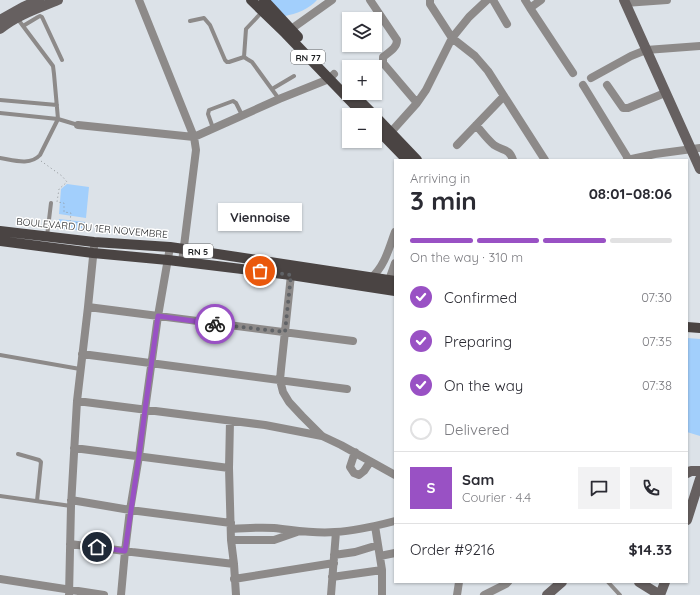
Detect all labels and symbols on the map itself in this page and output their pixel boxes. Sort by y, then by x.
road number: RN 77 [291,50,325,64]
callout: Viennoise [218,203,302,231]
street label: BOULEVARD DU 1ER NOVEMBRE [16,215,169,241]
road number: RN 5 [183,244,213,258]
pin [243,254,277,288]
courier [195,304,235,344]
pin [80,530,114,564]

